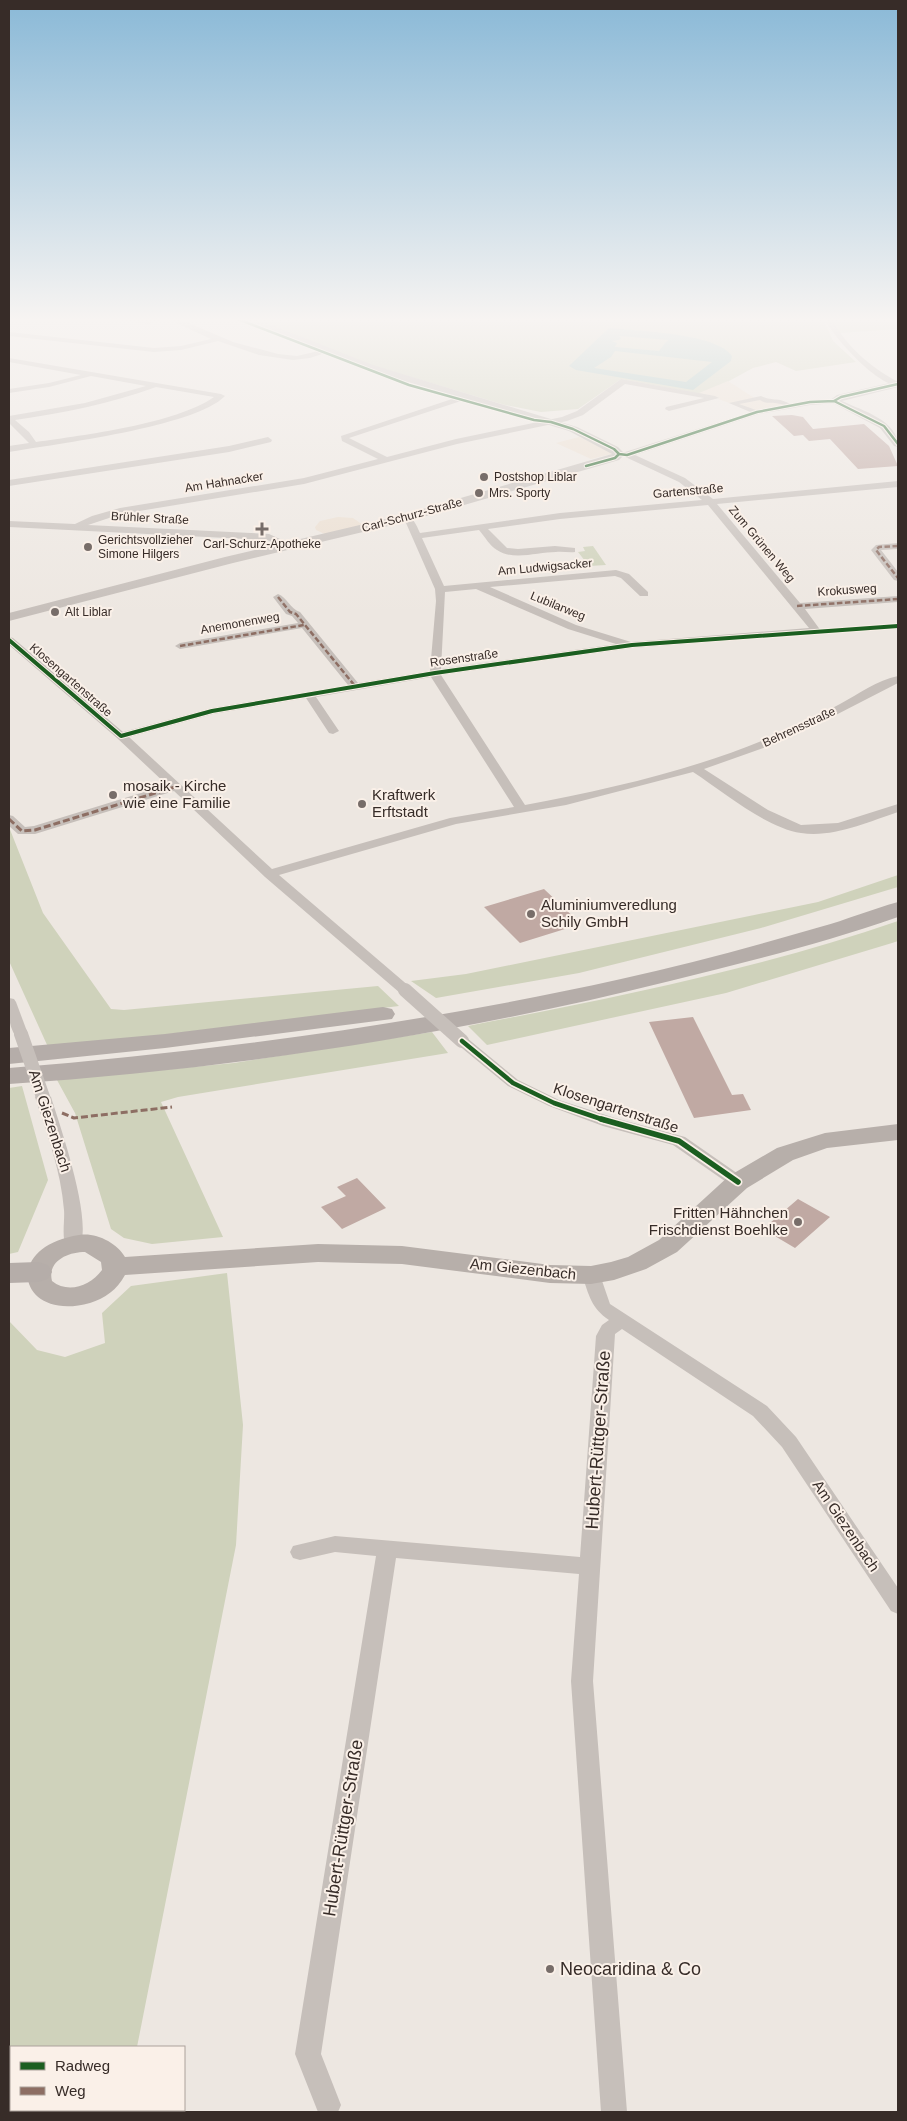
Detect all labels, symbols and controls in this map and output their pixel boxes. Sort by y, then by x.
street label: Am Hahnacker [184,469,264,495]
place label: Postshop Liblar [494,470,577,484]
marker: Postshop Liblar [478,471,490,483]
street label: Gartenstraße [652,481,724,501]
place label: Mrs. Sporty [489,486,550,500]
marker: Mrs. Sporty [473,487,485,499]
street label: Carl-Schurz-Straße [360,495,464,535]
street label: Zum Grünen Weg [726,503,798,585]
street label: Brühler Straße [111,509,190,527]
marker: Carl-Schurz-Apotheke [256,523,268,535]
place label: Gerichtsvollzieher Simone Hilgers [98,533,193,561]
place label: Carl-Schurz-Apotheke [203,537,321,551]
marker: Gerichtsvollzieher Simone Hilgers [82,541,94,553]
street label: Am Ludwigsacker [497,556,593,578]
street label: Krokusweg [817,581,877,599]
street label: Lubilarweg [528,589,588,623]
place label: Alt Liblar [65,605,112,619]
marker: Alt Liblar [49,606,61,618]
street label: Anemonenweg [199,609,281,637]
street label: Klosengartenstraße [27,640,115,720]
street label: Rosenstraße [429,646,499,670]
street label: Behrensstraße [760,704,838,750]
place label: mosaik - Kirche wie eine Familie [122,777,231,811]
place label: Kraftwerk Erftstadt [372,786,436,820]
marker: mosaik - Kirche wie eine Familie [107,789,119,801]
marker: Kraftwerk Erftstadt [356,798,368,810]
place label: Aluminiumveredlung Schily GmbH [541,896,677,930]
marker: Aluminiumveredlung Schily GmbH [525,908,537,920]
street label: Am Giezenbach [26,1067,75,1174]
street label: Klosengartenstraße [551,1079,681,1136]
place label: Fritten Hähnchen Frischdienst Boehlke [649,1204,788,1238]
marker: Fritten Hähnchen Frischdienst Boehlke [792,1216,804,1228]
street label: Am Giezenbach [469,1254,577,1283]
street label: Hubert-Rüttger-Straße [582,1350,614,1530]
street label: Am Giezenbach [810,1477,883,1575]
street label: Hubert-Rüttger-Straße [319,1738,367,1918]
place label: Neocaridina & Co [560,1959,701,1979]
marker: Neocaridina & Co [544,1963,556,1975]
legend [10,2046,185,2111]
text: Radweg [55,2057,110,2074]
text: Weg [55,2082,86,2099]

